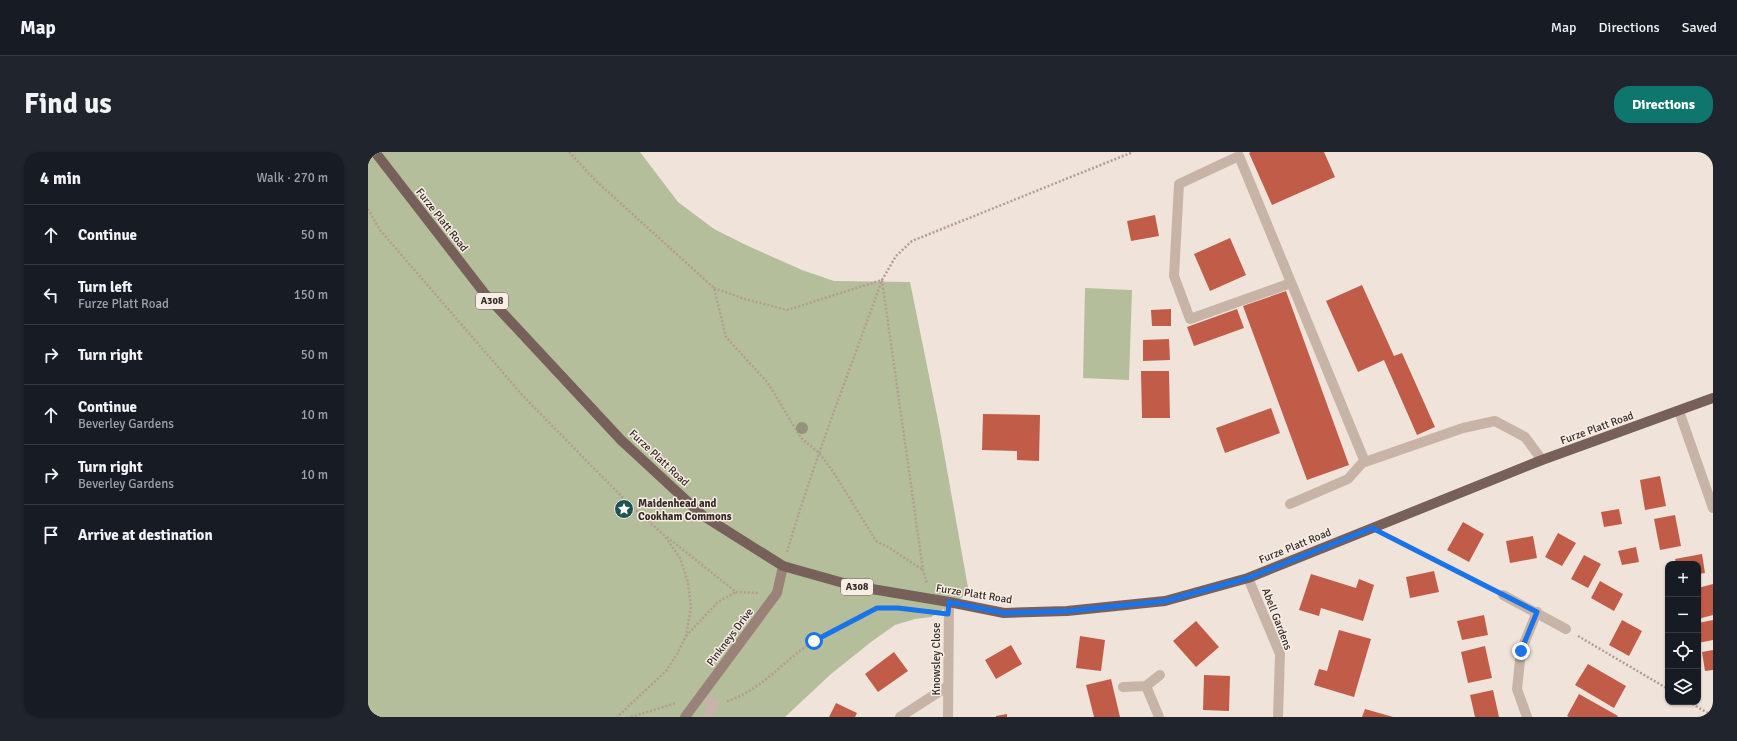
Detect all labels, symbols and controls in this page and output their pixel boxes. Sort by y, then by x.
text: Map [20,16,56,40]
text: Map [1551,19,1577,36]
text: Directions [1599,19,1660,36]
text: Saved [1682,19,1717,36]
button: Directions [1614,86,1713,123]
text: Find us [24,87,112,121]
text: 4 min [40,168,81,189]
text: Walk · 270 m [257,170,328,186]
street label: Furze Platt Road [413,186,471,254]
icon: ahead [40,224,62,246]
text: Continue [78,226,137,244]
text: 50 m [301,227,328,243]
text: Turn left [78,278,132,296]
icon: left [40,284,62,306]
text: 150 m [294,287,328,303]
road number: A308 [476,293,508,309]
text: Furze Platt Road [78,296,169,312]
icon: right [40,344,62,366]
text: Turn right [78,346,143,364]
text: 50 m [301,347,328,363]
text: Continue [78,398,137,416]
icon: ahead [40,404,62,426]
text: 10 m [301,407,328,423]
street label: Furze Platt Road [1559,409,1636,447]
text: Beverley Gardens [78,416,174,432]
street label: Furze Platt Road [626,427,692,489]
text: Turn right [78,458,143,476]
icon: right [40,464,62,486]
text: 10 m [301,467,328,483]
text: Beverley Gardens [78,476,174,492]
place label: Maidenhead and Cookham Commons [638,497,732,523]
place icon: Maidenhead and Cookham Commons [613,498,635,520]
icon: arrive [40,524,62,546]
text: Arrive at destination [78,526,213,544]
street label: Furze Platt Road [1257,526,1333,566]
map controls [1665,561,1701,705]
button: + [1665,561,1701,597]
road number: A308 [841,579,873,595]
street label: Furze Platt Road [935,582,1013,606]
street label: Abell Gardens [1259,586,1295,652]
button: − [1665,597,1701,633]
street label: Pinkneys Drive [704,605,756,669]
street label: Knowsley Close [930,623,943,695]
route start [805,632,823,650]
button: locate [1665,633,1701,669]
route end [1512,642,1530,660]
button: layers [1665,669,1701,705]

